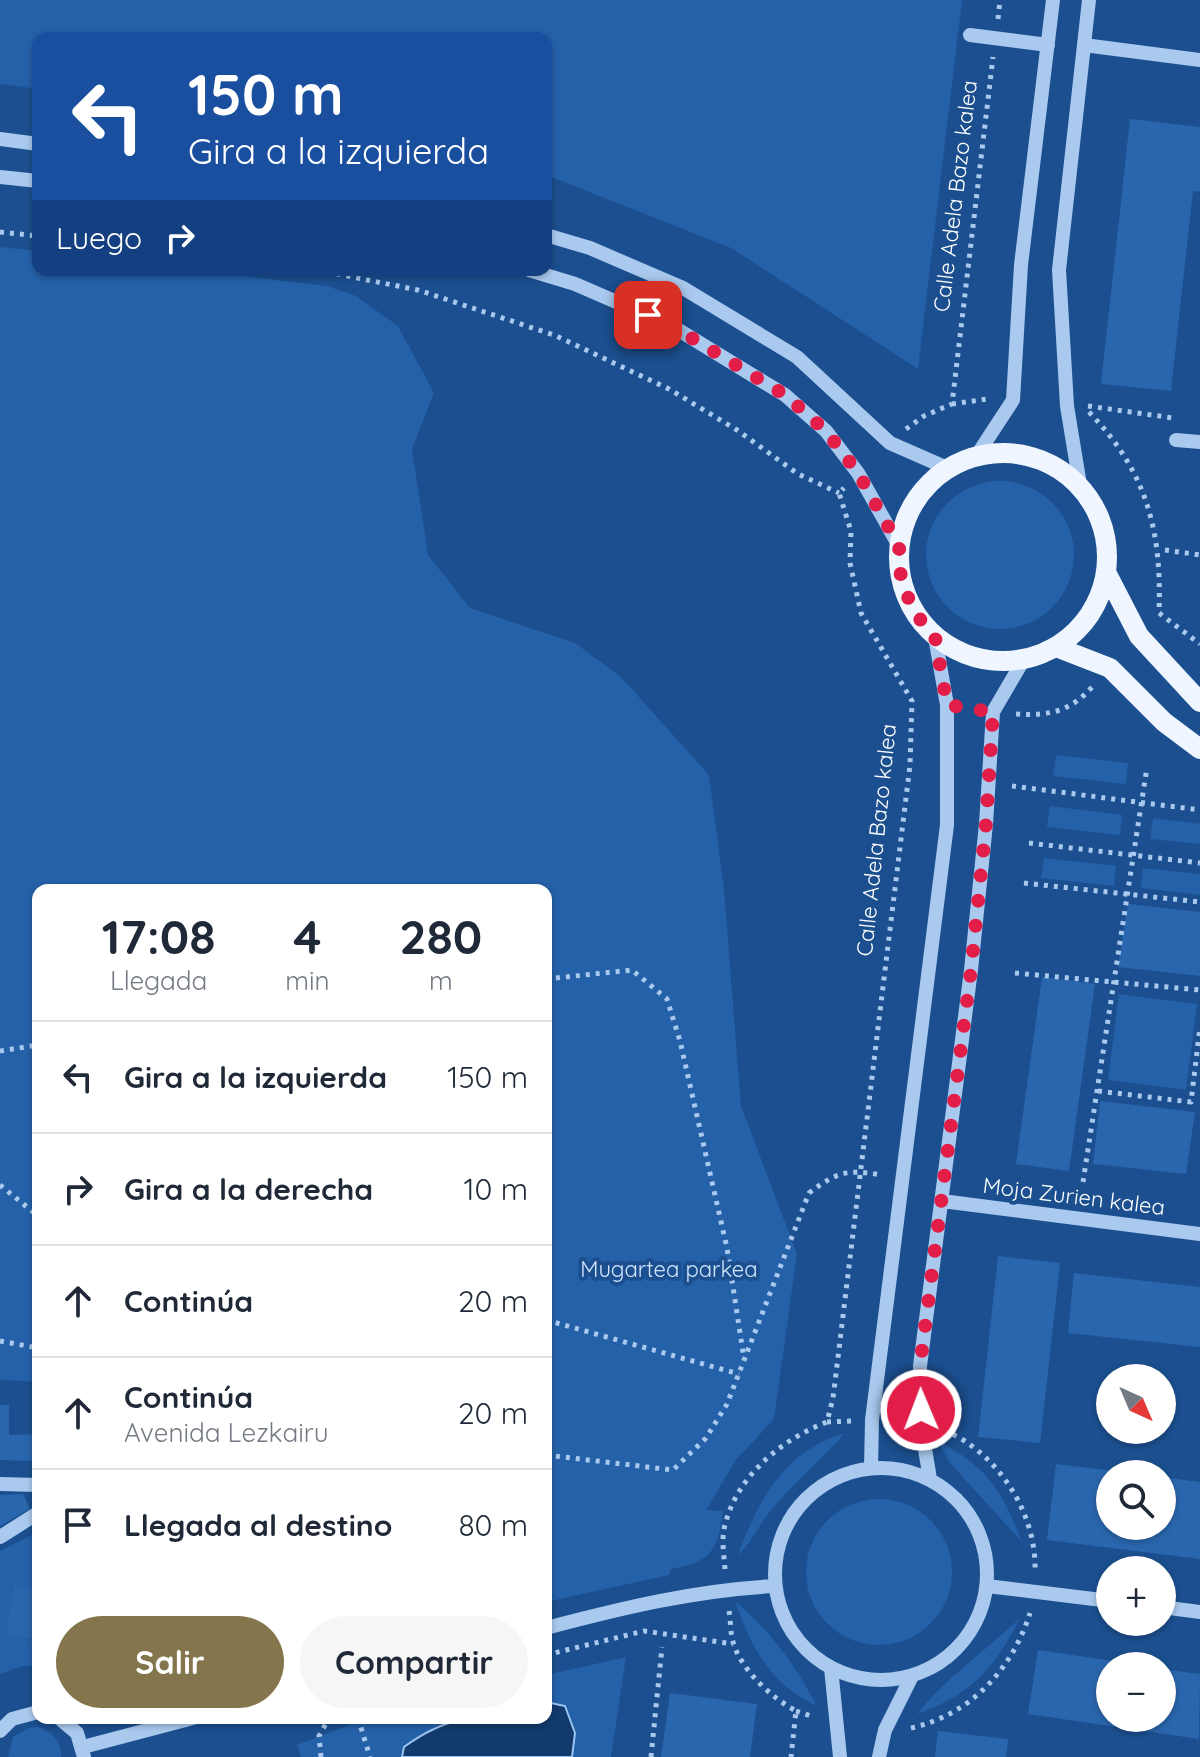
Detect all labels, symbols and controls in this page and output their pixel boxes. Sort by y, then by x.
text: 150 m [188,59,344,129]
icon: left [56,64,160,168]
street label: Calle Adela Bazo kalea [927,78,983,314]
text: Gira a la izquierda [188,128,489,173]
icon: right [158,216,202,260]
text: Luego [56,219,142,257]
pin [614,281,682,349]
icon: arrive [626,293,670,337]
street label: Calle Adela Bazo kalea [850,722,902,958]
text: 17:08 [102,906,216,966]
text: 4 [293,906,322,966]
text: 280 [399,906,482,966]
text: Llegada [110,964,207,997]
text: min [285,964,330,997]
text: m [429,964,453,997]
icon: left [56,1055,100,1099]
text: Gira a la izquierda [124,1058,387,1096]
text: 150 m [447,1058,528,1096]
icon: right [56,1167,100,1211]
text: Gira a la derecha [124,1170,373,1208]
text: 10 m [464,1170,528,1208]
street label: Moja Zurien kalea [981,1171,1167,1221]
park label: Mugartea parkea [580,1255,758,1283]
icon: ahead [56,1279,100,1323]
text: Continúa [124,1282,253,1320]
text: 20 m [458,1282,528,1320]
north arrow [1096,1364,1176,1444]
map controls [1096,1364,1176,1732]
position arrow [879,1368,963,1452]
text: Continúa [124,1378,253,1416]
icon: ahead [56,1391,100,1435]
text: 20 m [458,1394,528,1432]
text: Avenida Lezkairu [124,1416,329,1449]
button: search [1096,1460,1176,1540]
icon: arrive [56,1503,100,1547]
text: Llegada al destino [124,1506,392,1544]
text: 80 m [458,1506,528,1544]
button: + [1096,1556,1176,1636]
button: Salir [56,1616,284,1708]
button: Compartir [300,1616,528,1708]
button: − [1096,1652,1176,1732]

